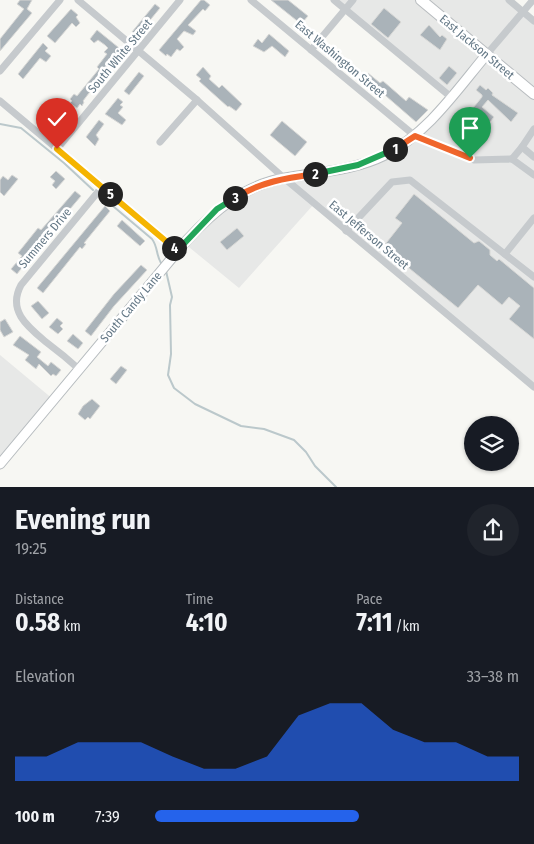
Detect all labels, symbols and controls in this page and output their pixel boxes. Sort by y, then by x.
street label: East Jackson Street [437,12,517,82]
street label: South White Street [85,16,155,96]
street label: East Washington Street [292,17,388,101]
pin [36,98,78,149]
icon: check [43,105,71,133]
pin [449,107,491,158]
icon: arrive [456,114,484,142]
pin: 1 [382,136,408,162]
text: 1 [393,141,398,158]
pin: 2 [302,162,328,186]
text: 2 [312,166,319,183]
pin: 5 [98,182,122,206]
text: 5 [107,186,114,203]
pin: 3 [222,186,248,210]
text: 3 [232,190,239,207]
street label: East Jefferson Street [326,198,412,272]
street label: Summers Drive [16,205,74,271]
pin: 4 [162,236,186,260]
text: 4 [171,240,178,257]
street label: South Candy Lane [97,269,165,345]
map controls [464,416,519,471]
button: layers [464,416,519,471]
text: Evening run [15,503,151,536]
button: share [467,504,519,556]
text: 19:25 [15,539,47,558]
text: Distance [15,591,64,608]
text: Time [186,591,213,608]
text: Pace [356,591,382,608]
text: 0.58 [15,608,60,638]
text: 4:10 [186,608,228,638]
text: 7:11 [356,608,393,638]
text: km [60,618,81,635]
text: /km [393,618,420,635]
text: Elevation [15,667,75,686]
text: 33–38 m [467,667,519,686]
text: 100 m [15,807,55,826]
text: 7:39 [95,807,120,826]

